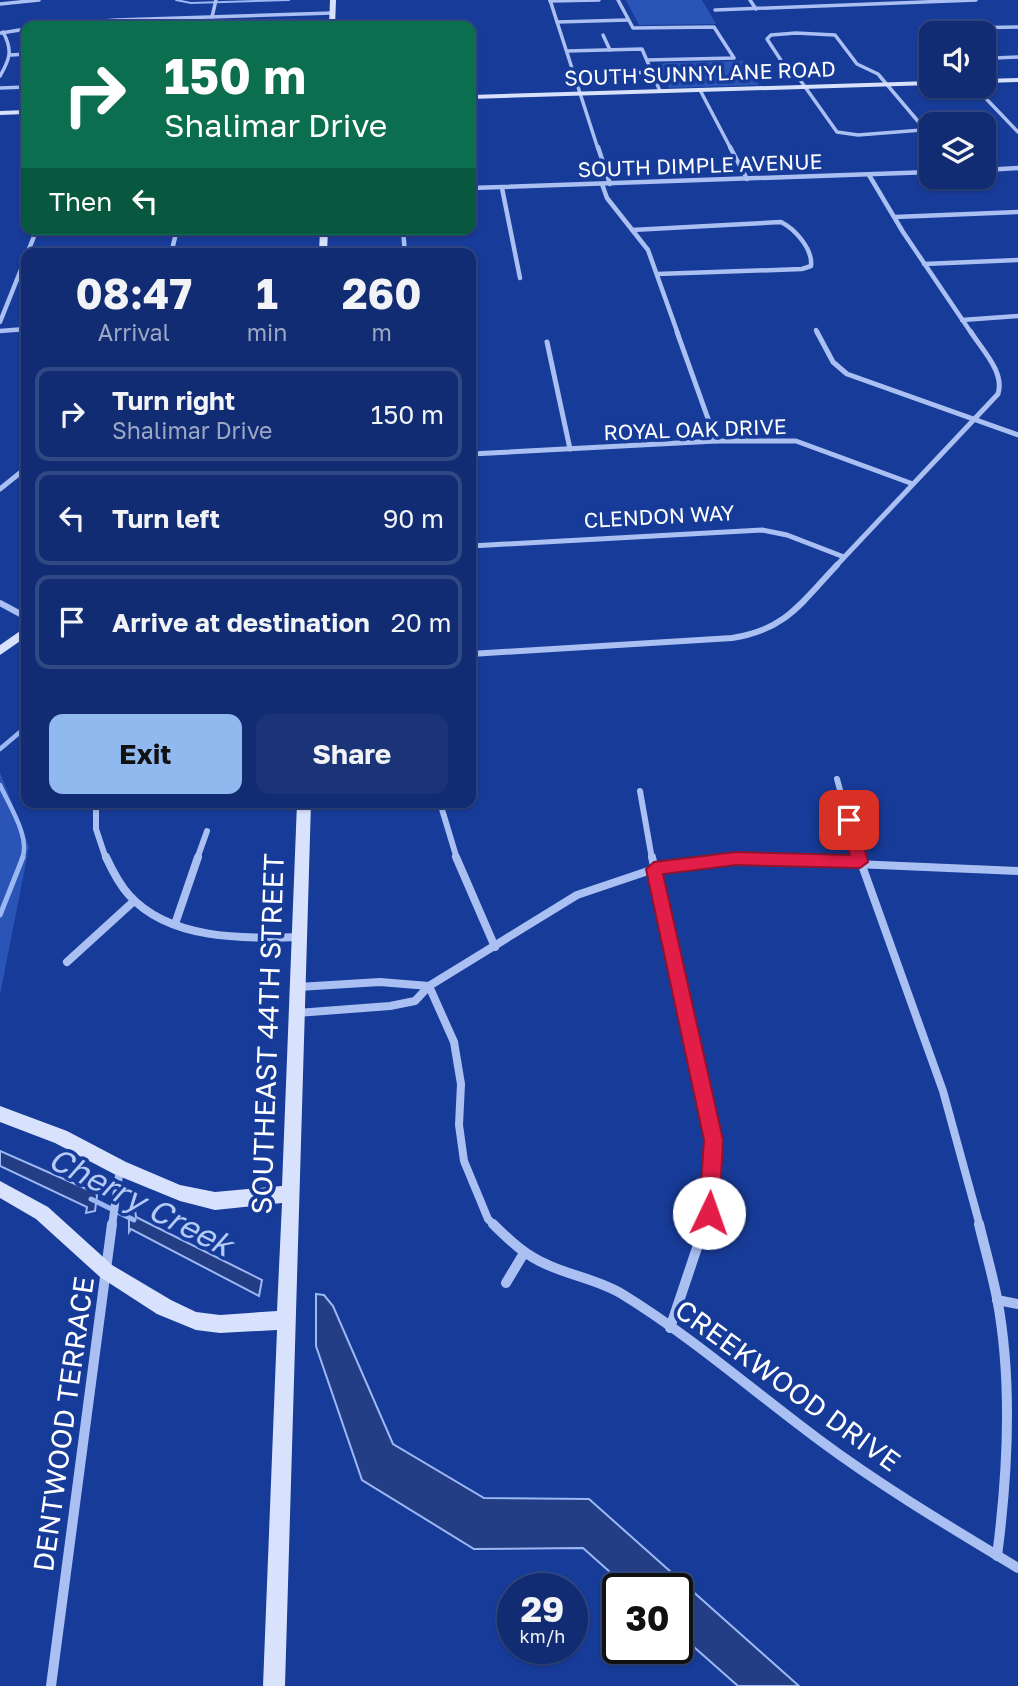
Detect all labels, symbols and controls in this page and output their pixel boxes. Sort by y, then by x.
map controls [919,21,996,189]
button: sound [919,21,996,98]
text: 150 m [164,46,306,105]
icon: right [49,49,140,140]
street label: SOUTH SUNNYLANE ROAD [564,55,836,91]
text: Shalimar Drive [164,106,387,144]
button: layers [919,112,996,189]
street label: SOUTH DIMPLE AVENUE [577,148,823,182]
icon: left [126,182,164,220]
text: Then [49,186,112,217]
text: 08:47 [75,268,192,318]
text: 1 [256,268,278,318]
text: 260 [342,268,421,318]
text: Arrival [98,318,170,346]
text: min [247,318,287,346]
text: m [372,318,392,346]
text: Turn right [112,385,235,416]
icon: right [53,395,91,433]
text: 150 m [371,399,444,430]
street label: ROYAL OAK DRIVE [603,413,787,445]
text: Shalimar Drive [112,416,272,444]
icon: left [53,499,91,537]
street label: CLENDON WAY [583,499,736,533]
text: Turn left [112,503,220,534]
text: 90 m [383,503,444,534]
icon: arrive [53,603,91,641]
text: Arrive at destination [112,607,370,638]
text: 20 m [391,607,451,638]
button: Exit [49,714,242,794]
button: Share [256,714,448,794]
pin [819,790,879,850]
icon: arrive [830,801,868,839]
street label: SOUTHEAST 44TH STREET [244,853,290,1215]
water label: Cherry Creek [43,1138,242,1265]
position arrow [672,1176,746,1250]
street label: DENTWOOD TERRACE [26,1274,100,1574]
street label: CREEKWOOD DRIVE [669,1292,907,1478]
speed limit sign: 30 [602,1573,693,1664]
text: 29 [521,1588,564,1630]
text: km/h [520,1625,565,1647]

